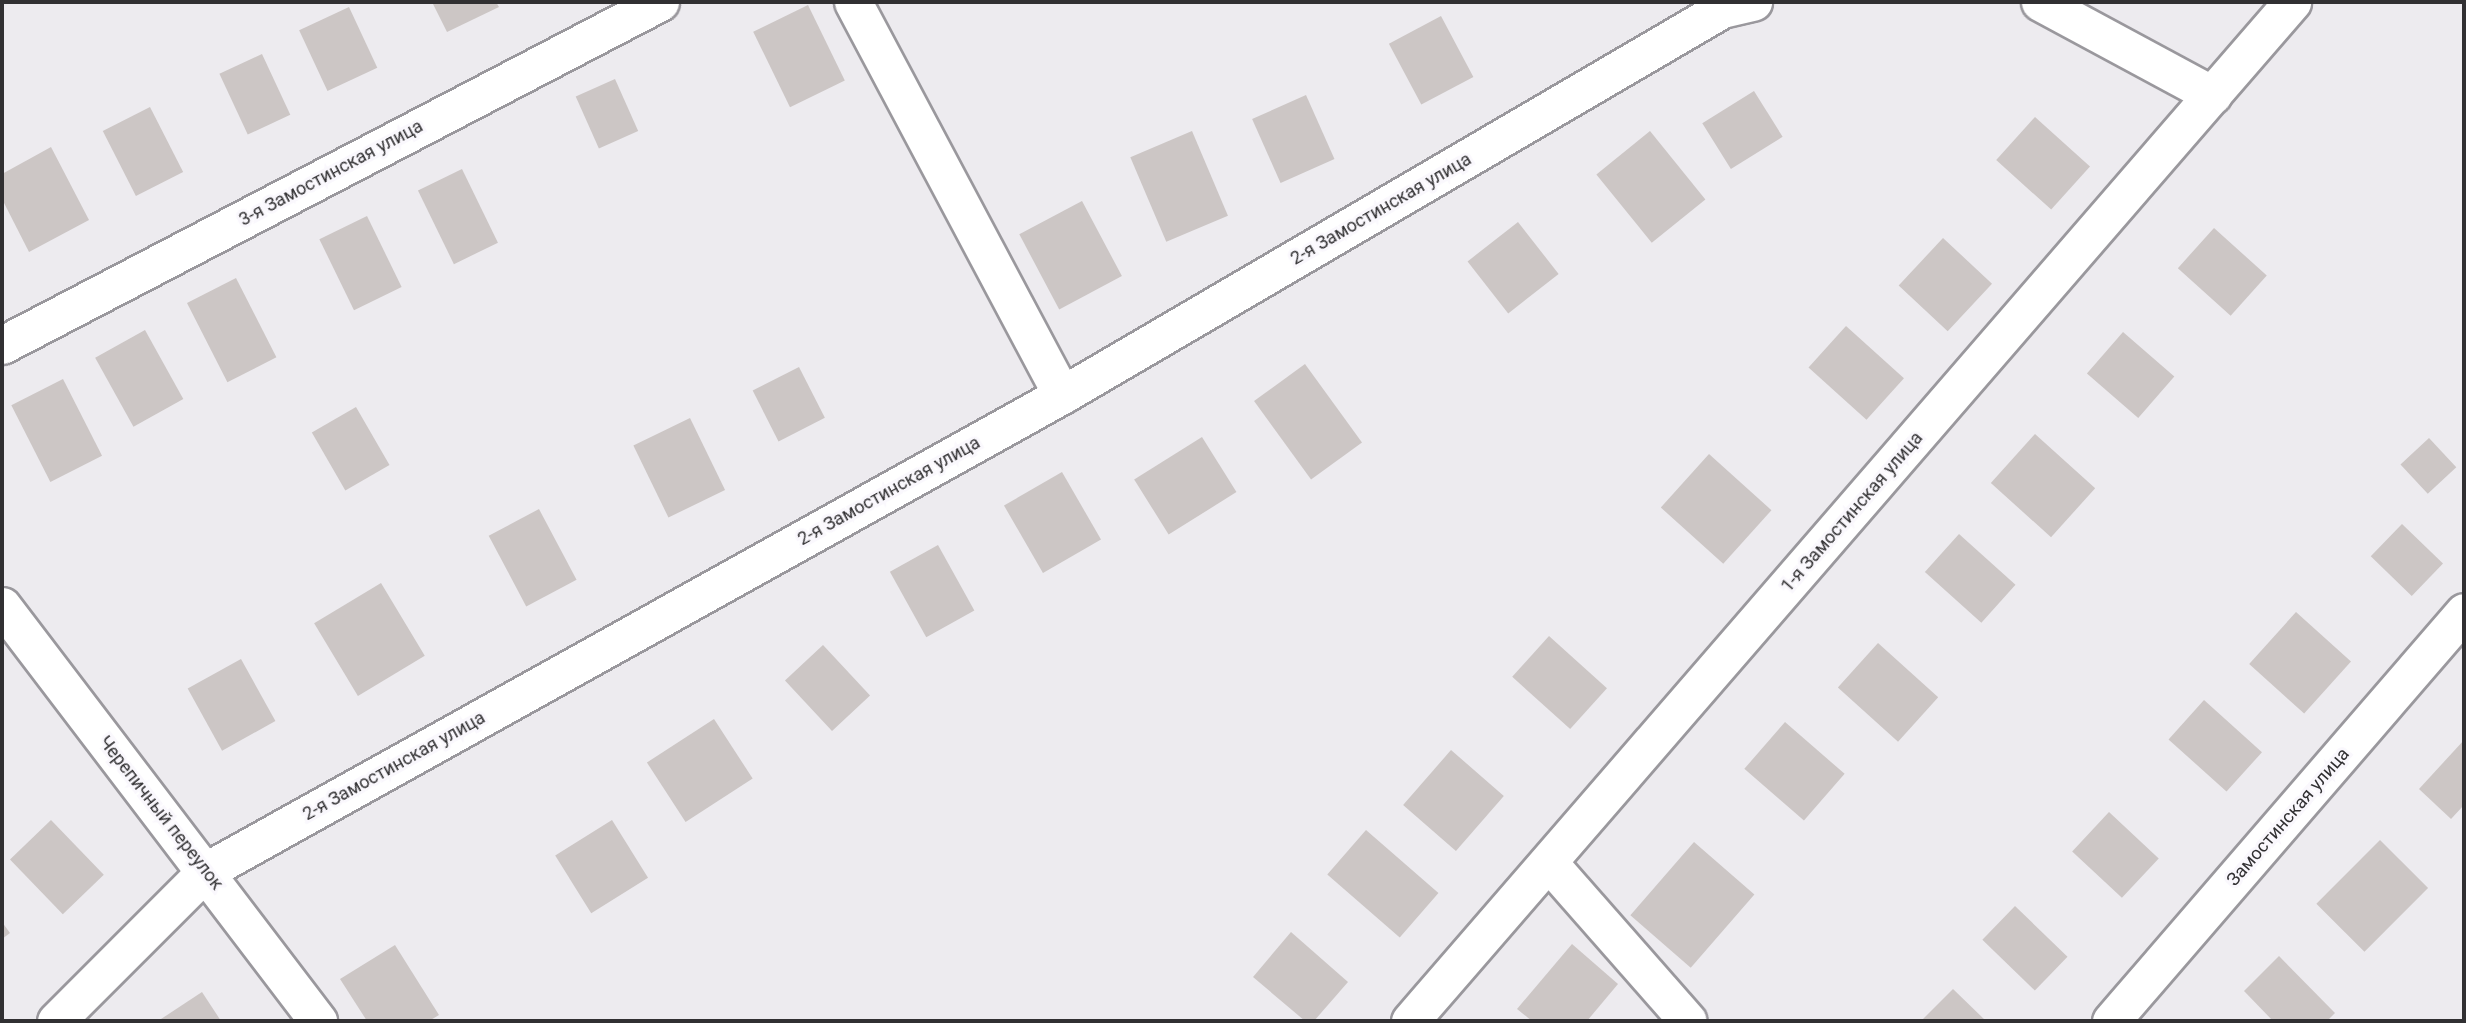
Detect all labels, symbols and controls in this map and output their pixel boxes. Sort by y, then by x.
street label: 3-я Замостинская улица [235,115,427,231]
street label: 2-я Замостинская улица [1287,148,1475,270]
street label: 1-я Замостинская улица [1777,428,1927,596]
street label: 2-я Замостинская улица [794,432,984,550]
street label: 2-я Замостинская улица [299,707,489,825]
street label: Черепичный переулок [94,732,228,894]
street label: Замостинская улица [2222,744,2354,890]

